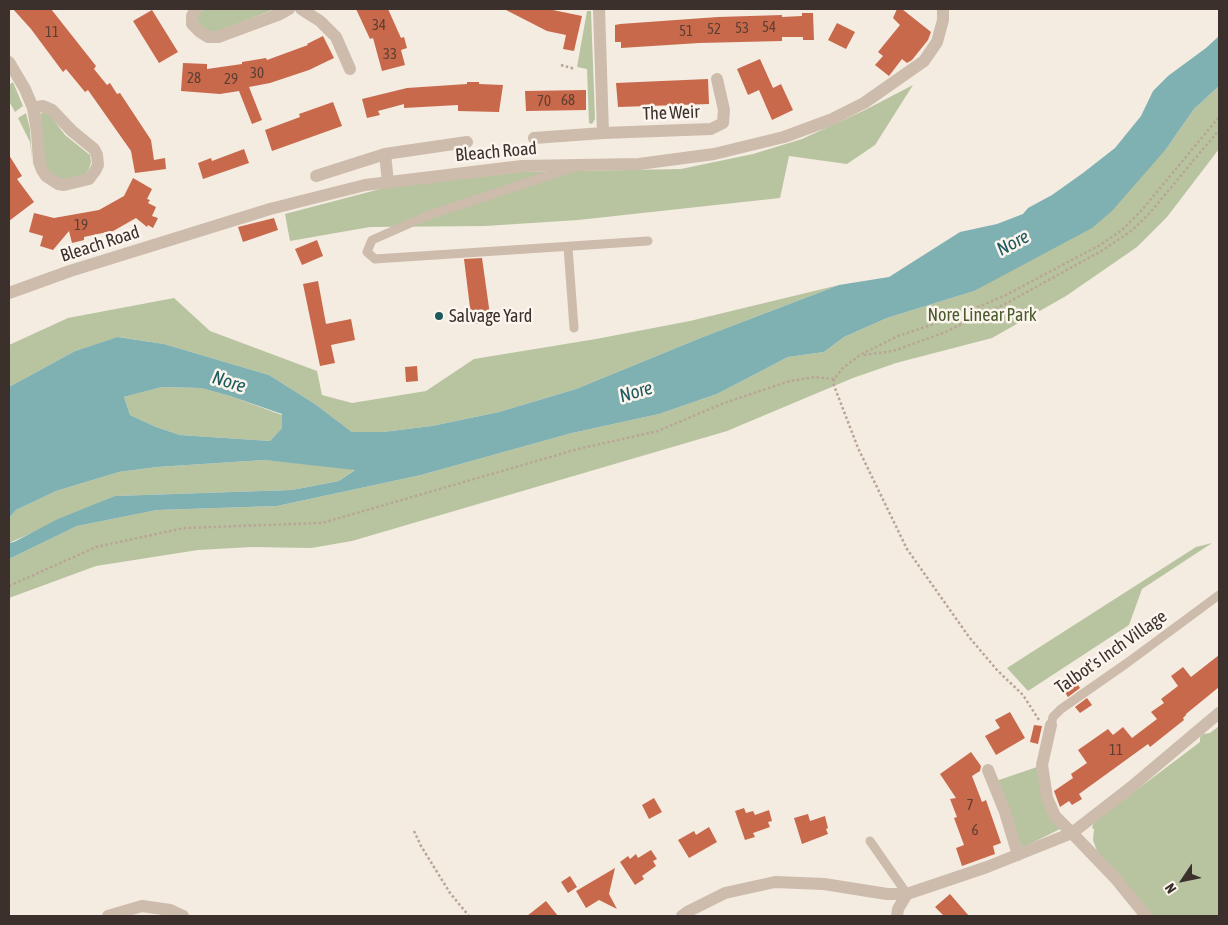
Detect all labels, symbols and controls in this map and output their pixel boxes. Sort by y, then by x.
house number: 34 [372,16,386,34]
house number: 54 [762,18,776,36]
house number: 53 [735,19,749,37]
house number: 52 [707,20,721,38]
house number: 51 [679,22,693,40]
house number: 11 [45,23,59,41]
house number: 33 [383,45,397,63]
house number: 30 [250,64,264,82]
house number: 28 [187,69,201,87]
house number: 29 [224,70,238,88]
house number: 68 [561,91,575,109]
house number: 70 [537,92,551,110]
street label: The Weir [642,101,700,125]
street label: Bleach Road [454,138,538,166]
house number: 19 [74,216,88,234]
street label: Bleach Road [58,221,142,267]
water label: Nore [993,225,1033,261]
park label: Nore Linear Park [927,304,1037,326]
place label: Salvage Yard [449,305,532,327]
marker: Salvage Yard [433,310,445,322]
water label: Nore [210,366,248,398]
water label: Nore [617,376,655,408]
street label: Talbot's Inch Village [1051,605,1171,699]
house number: 11 [1109,741,1123,759]
house number: 7 [966,796,974,814]
house number: 6 [971,821,979,839]
north arrow [1158,855,1208,905]
text: N [1162,880,1180,896]

